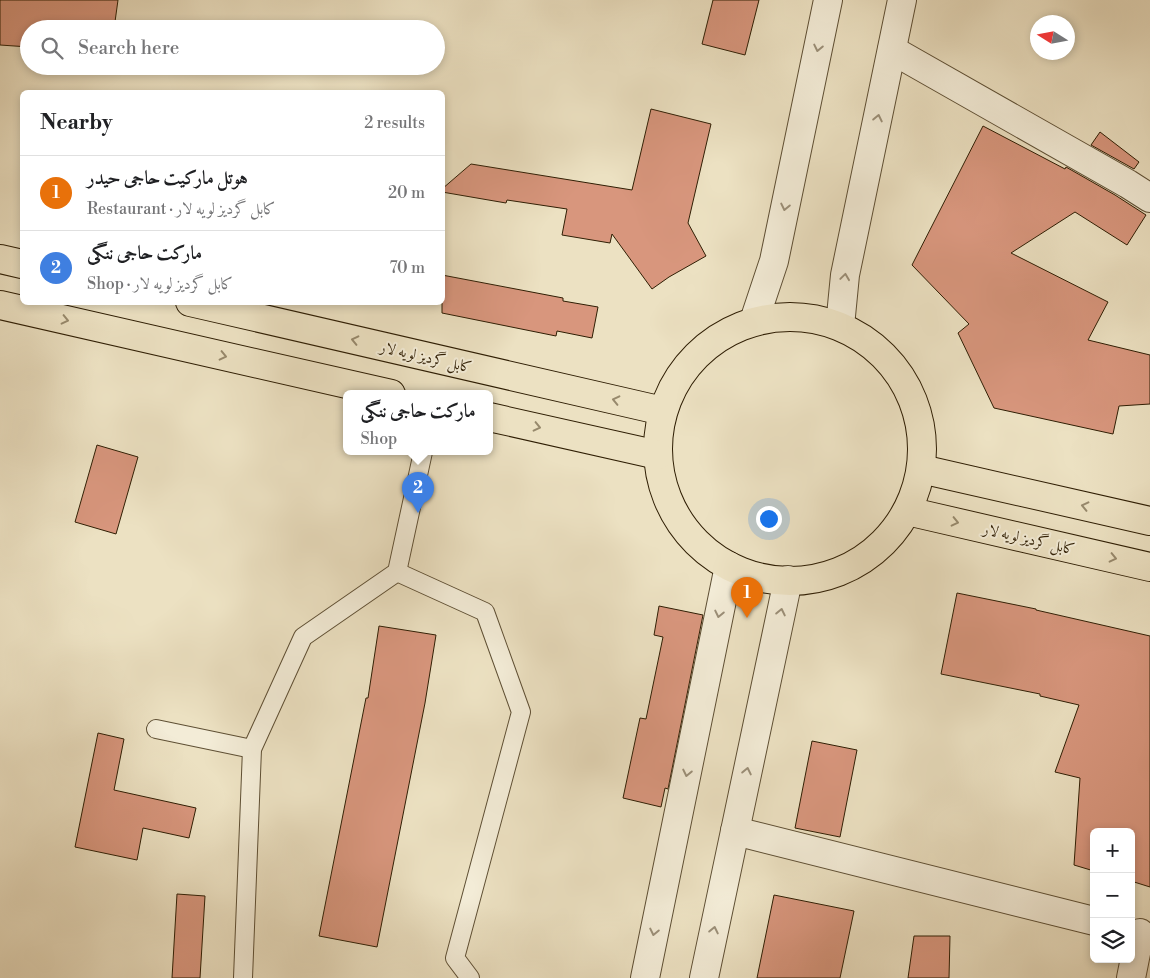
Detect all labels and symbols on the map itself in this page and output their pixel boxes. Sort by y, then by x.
north arrow [1030,15,1075,60]
one-way arrow [814,43,824,52]
one-way arrow [872,114,883,122]
one-way arrow [780,202,791,211]
one-way arrow [840,273,850,282]
one-way arrow [60,314,69,325]
one-way arrow [351,335,359,346]
street label: کابل گردیز لویه لار [376,336,474,378]
one-way arrow [219,350,228,361]
one-way arrow [611,395,620,406]
one-way arrow [532,421,541,432]
pin: 2 [402,472,434,513]
one-way arrow [1081,501,1090,512]
your location [756,506,782,532]
one-way arrow [950,516,959,527]
street label: کابل گردیز لویه لار [979,518,1077,560]
one-way arrow [1108,552,1117,563]
pin: 1 [731,577,763,618]
one-way arrow [776,608,786,617]
one-way arrow [715,609,725,618]
one-way arrow [742,767,752,776]
one-way arrow [682,768,693,777]
one-way arrow [708,926,719,935]
one-way arrow [650,928,660,936]

